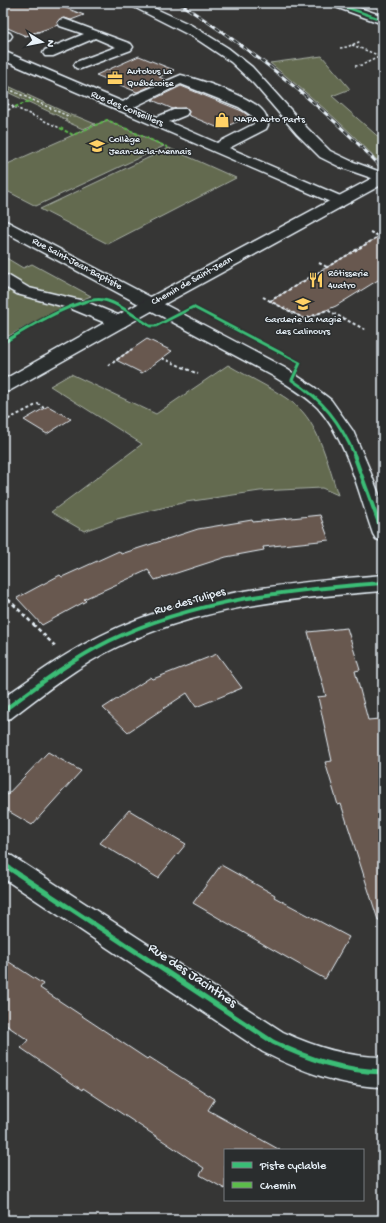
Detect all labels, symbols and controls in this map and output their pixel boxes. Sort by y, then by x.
north arrow [22,22,62,62]
text: N [43,39,56,48]
place label: Autobus La Québécoise [127,66,174,90]
office icon: Autobus La Québécoise [106,69,124,87]
street label: Rue des Conseillers [89,88,165,130]
shop icon: NAPA Auto Parts [213,111,231,129]
place label: NAPA Auto Parts [234,114,305,126]
place label: Collège Jean-de-la-Mennais [109,134,191,158]
school or university icon: Collège Jean-de-la-Mennais [88,137,106,155]
street label: Rue Saint-Jean-Baptiste [30,235,125,293]
street label: Chemin de Saint-Jean [149,254,235,308]
place label: Rôtisserie 4uatro [328,268,369,292]
restaurant icon: Rôtisserie 4uatro [307,271,325,289]
school or university icon: Garderie La Magie des Calinours [294,295,312,313]
place label: Garderie La Magie des Calinours [265,314,342,338]
street label: Rue des Tulipes [153,585,228,619]
street label: Rue des Jacinthes [144,940,240,1012]
legend [224,1149,364,1201]
text: Piste cyclable [259,1160,327,1174]
text: Chemin [260,1180,296,1194]

